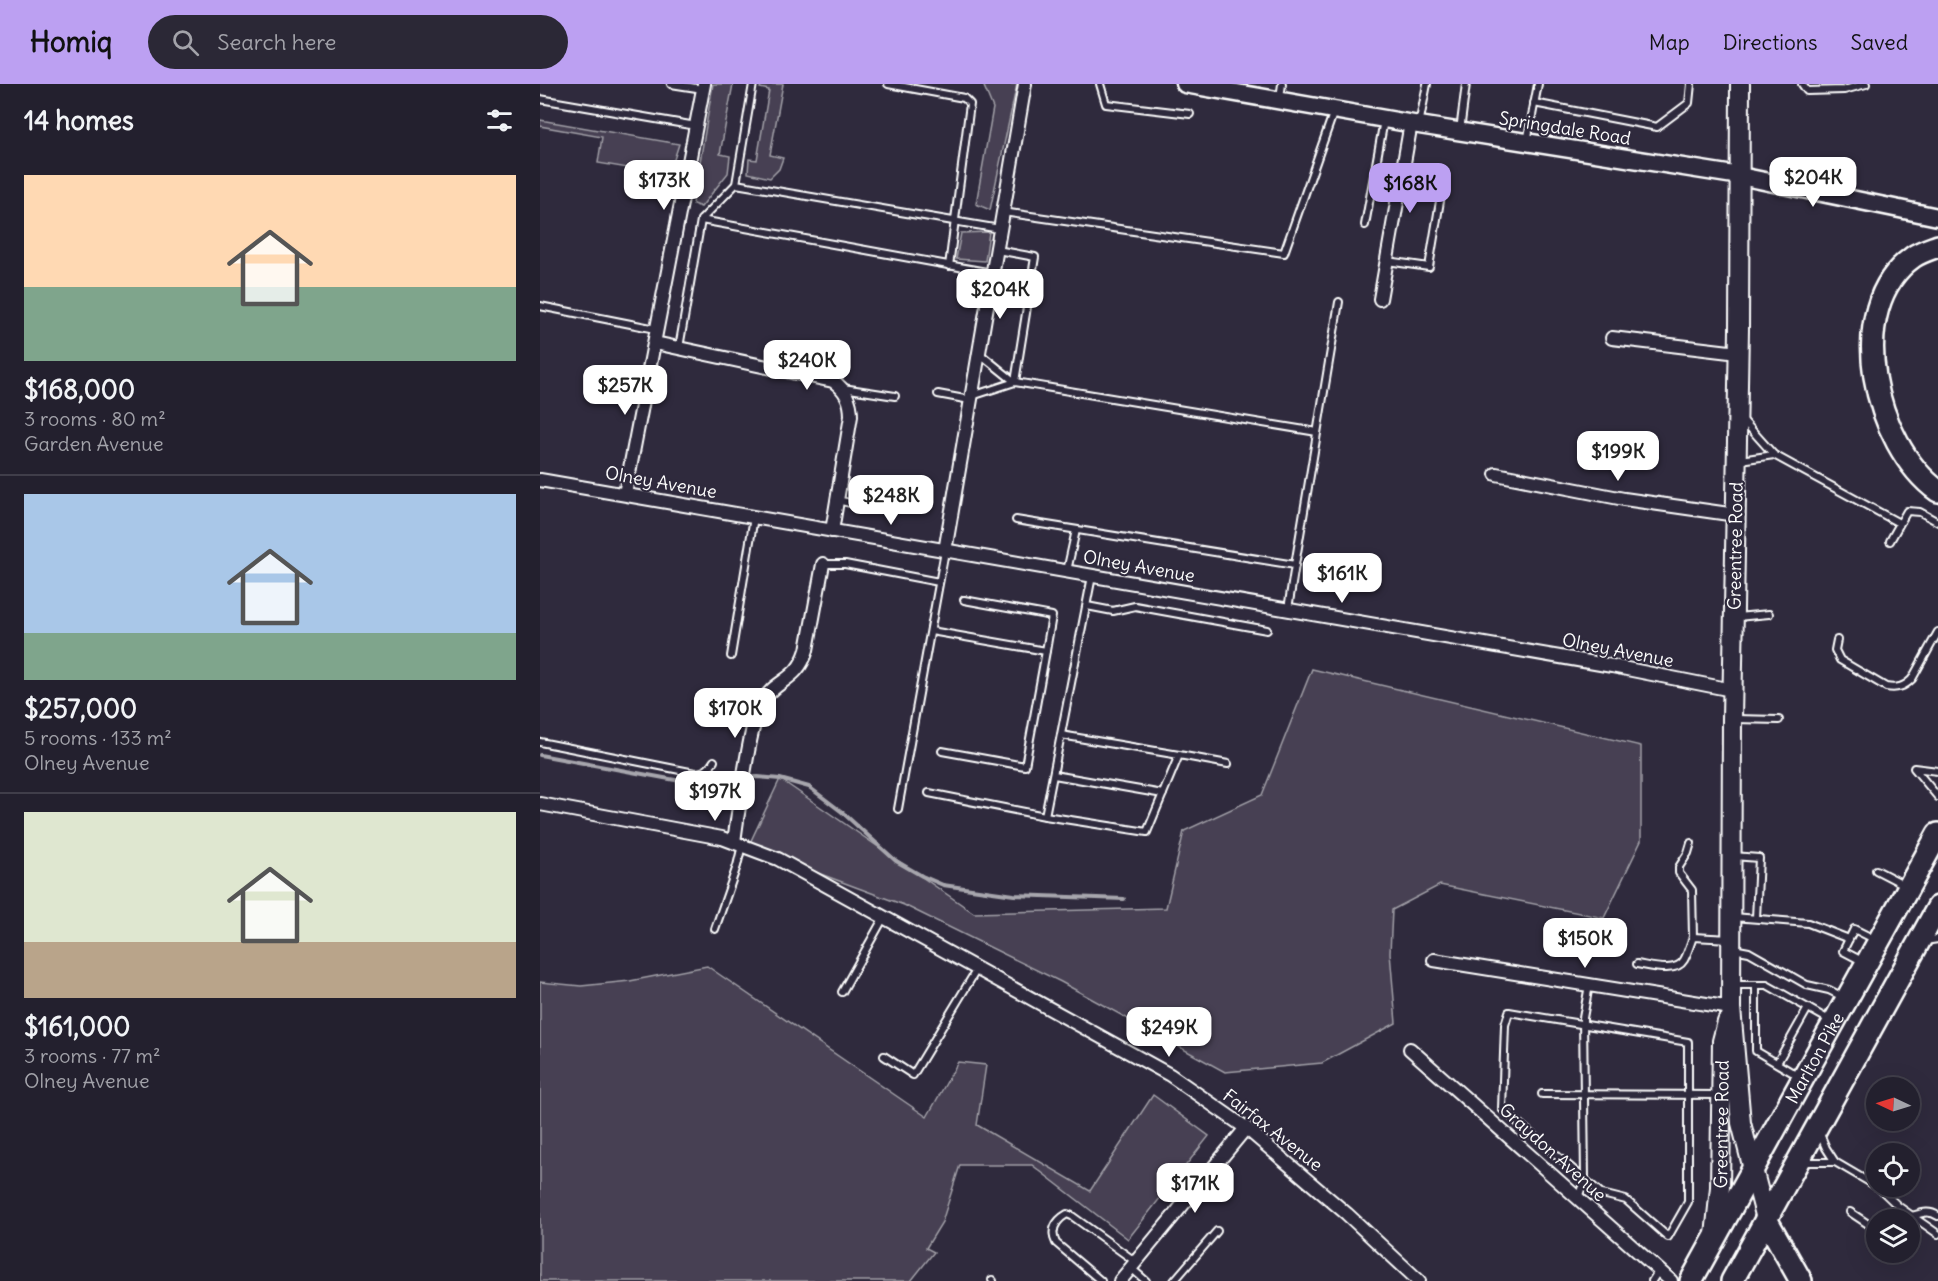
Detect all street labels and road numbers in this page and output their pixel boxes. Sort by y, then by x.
street label: Springdale Road [1497,106,1633,150]
street label: Olney Avenue [603,461,719,503]
street label: Greentree Road [1722,481,1748,610]
street label: Olney Avenue [1081,545,1197,587]
street label: Olney Avenue [1560,628,1676,672]
street label: Marlton Pike [1780,1008,1849,1107]
street label: Greentree Road [1708,1060,1733,1189]
street label: Fairfax Avenue [1218,1084,1328,1176]
street label: Graydon Avenue [1495,1098,1611,1206]

